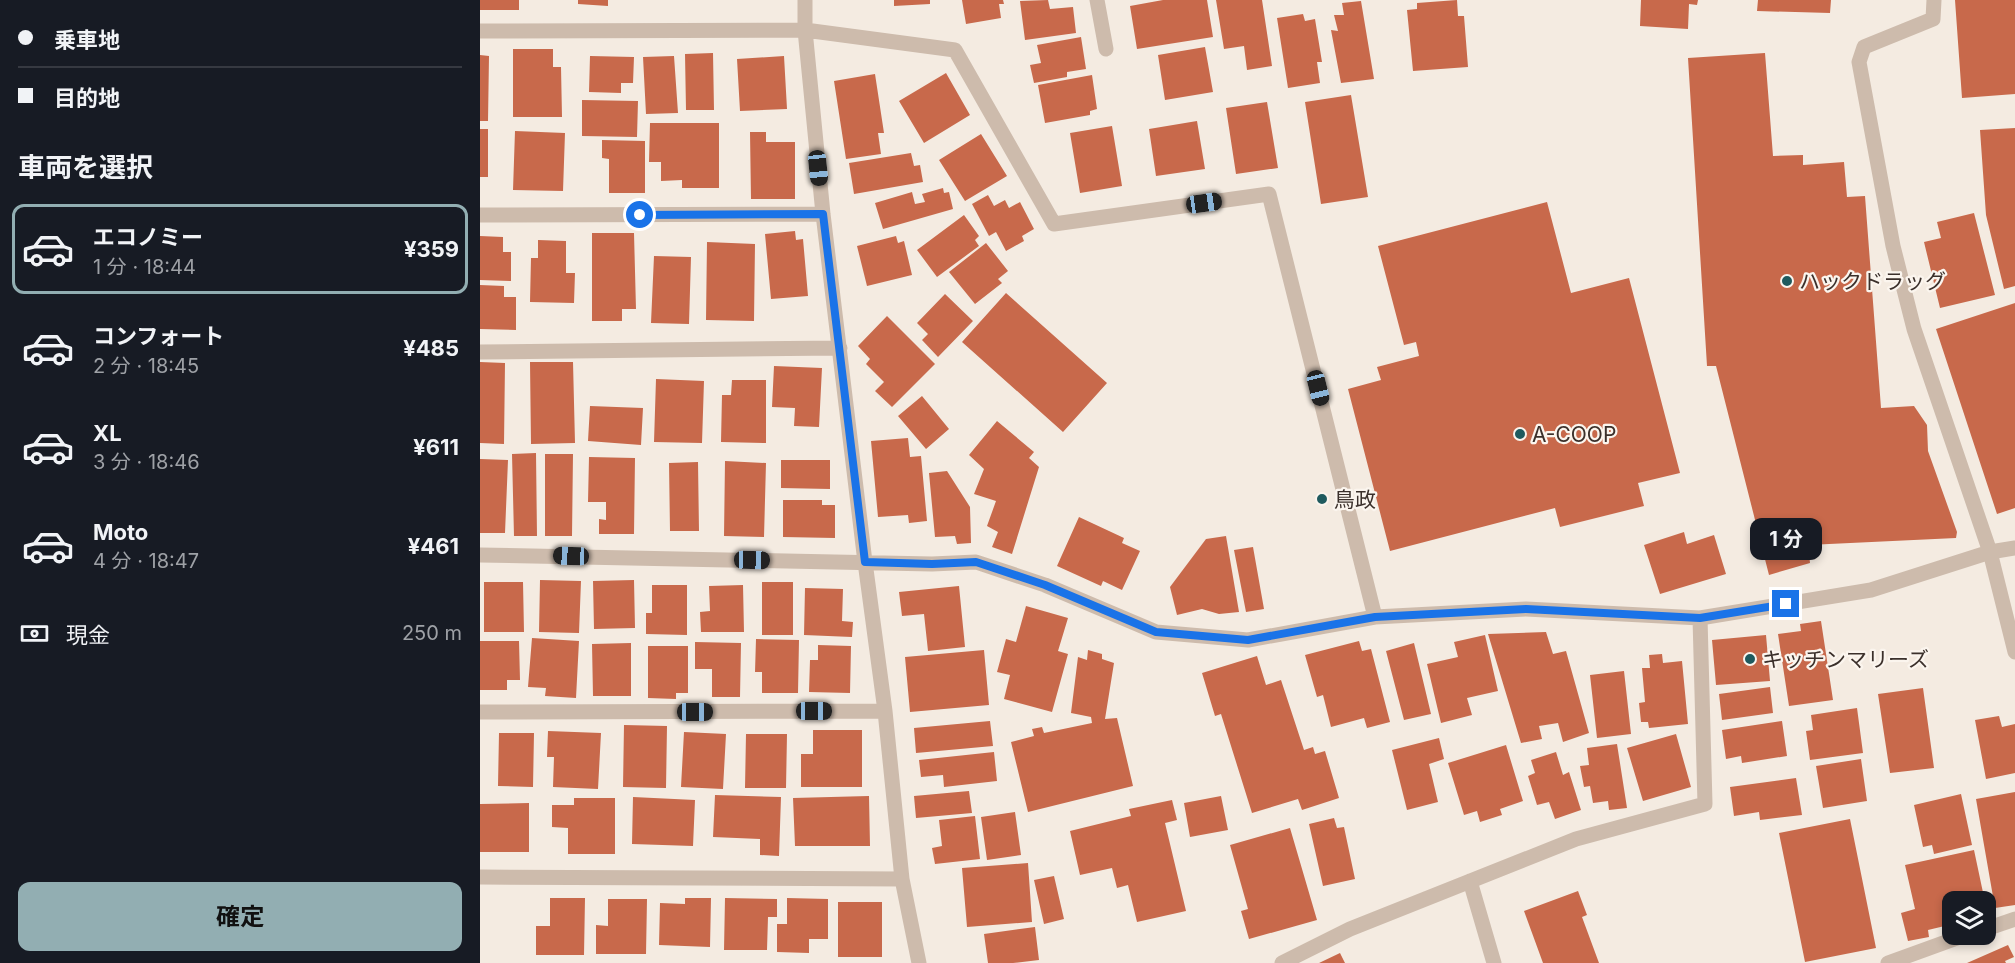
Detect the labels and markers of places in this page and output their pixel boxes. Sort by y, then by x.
place label: ハックドラッグ [1799,269,1946,294]
marker: ハックドラッグ [1780,274,1794,288]
place label: A-COOP [1532,422,1616,447]
marker: A-COOP [1513,427,1527,441]
place label: 鳥政 [1334,487,1376,512]
marker: 鳥政 [1315,492,1329,506]
place label: キッチンマリーズ [1762,647,1929,672]
marker: キッチンマリーズ [1743,652,1757,666]

